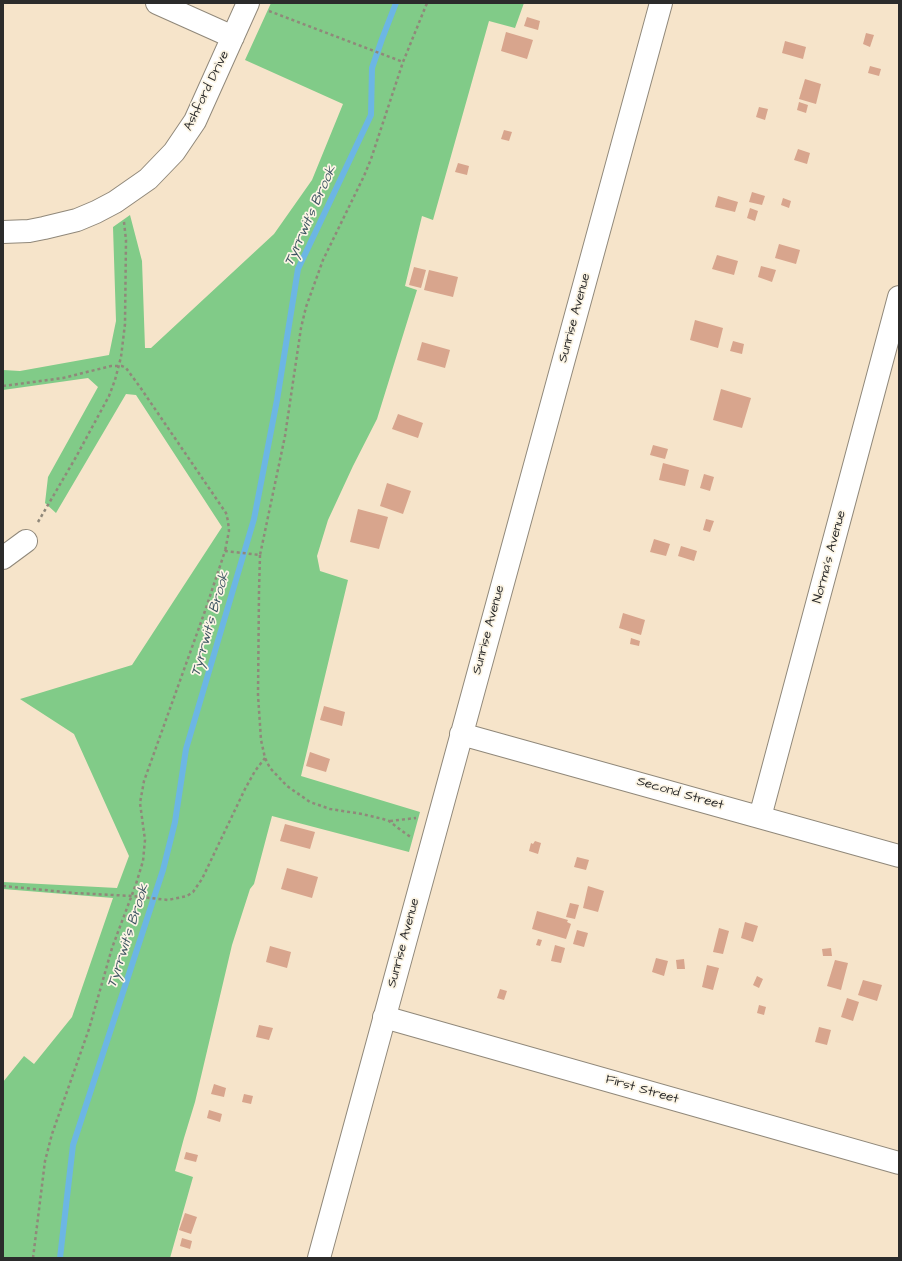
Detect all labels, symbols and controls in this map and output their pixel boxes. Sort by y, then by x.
street label: Ashford Drive [181,49,233,133]
water label: Tyrrwit's Brook [281,163,341,269]
street label: Sunrise Avenue [556,272,594,364]
street label: Norma's Avenue [810,509,850,605]
water label: Tyrrwit's Brook [188,570,234,678]
street label: Sunrise Avenue [470,584,508,676]
street label: Second Street [635,774,725,814]
water label: Tyrrwit's Brook [104,882,154,990]
street label: Sunrise Avenue [385,897,423,989]
street label: First Street [604,1072,680,1108]

